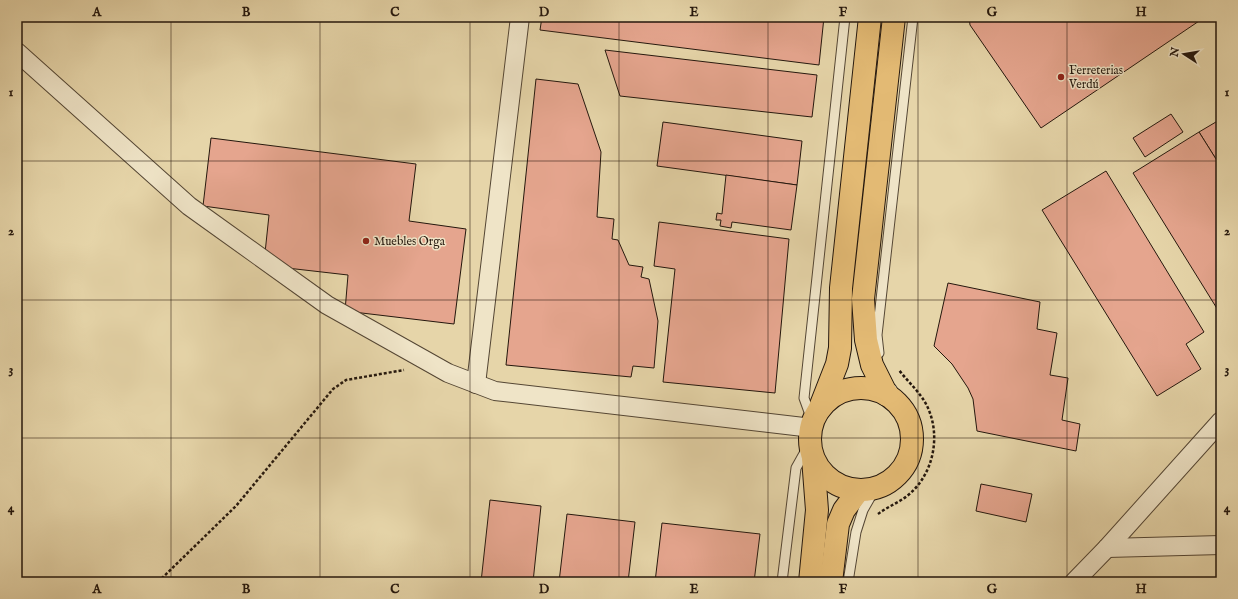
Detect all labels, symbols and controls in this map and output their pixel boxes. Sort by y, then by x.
text: A [92,4,103,21]
text: B [242,4,251,21]
text: C [390,4,400,21]
text: D [539,4,550,21]
text: E [689,4,699,21]
text: F [839,4,848,21]
text: G [987,4,998,21]
text: H [1135,4,1147,21]
north arrow [1164,34,1204,74]
text: N [1167,46,1183,59]
place label: Ferreterias Verdú [1068,63,1123,92]
marker: Ferreterias Verdú [1056,72,1066,82]
text: 1 [9,84,14,101]
text: 1 [1225,84,1230,101]
text: 2 [8,223,14,240]
text: 2 [1224,223,1230,240]
place label: Muebles Orga [374,234,446,249]
marker: Muebles Orga [361,236,371,246]
text: 3 [9,361,14,378]
text: 3 [1225,361,1230,378]
text: 4 [8,500,15,517]
text: 4 [1224,500,1231,517]
text: A [92,581,103,598]
text: B [242,581,251,598]
text: C [390,581,400,598]
text: D [539,581,550,598]
text: E [689,581,699,598]
text: F [839,581,848,598]
text: G [987,581,998,598]
text: H [1135,581,1147,598]

